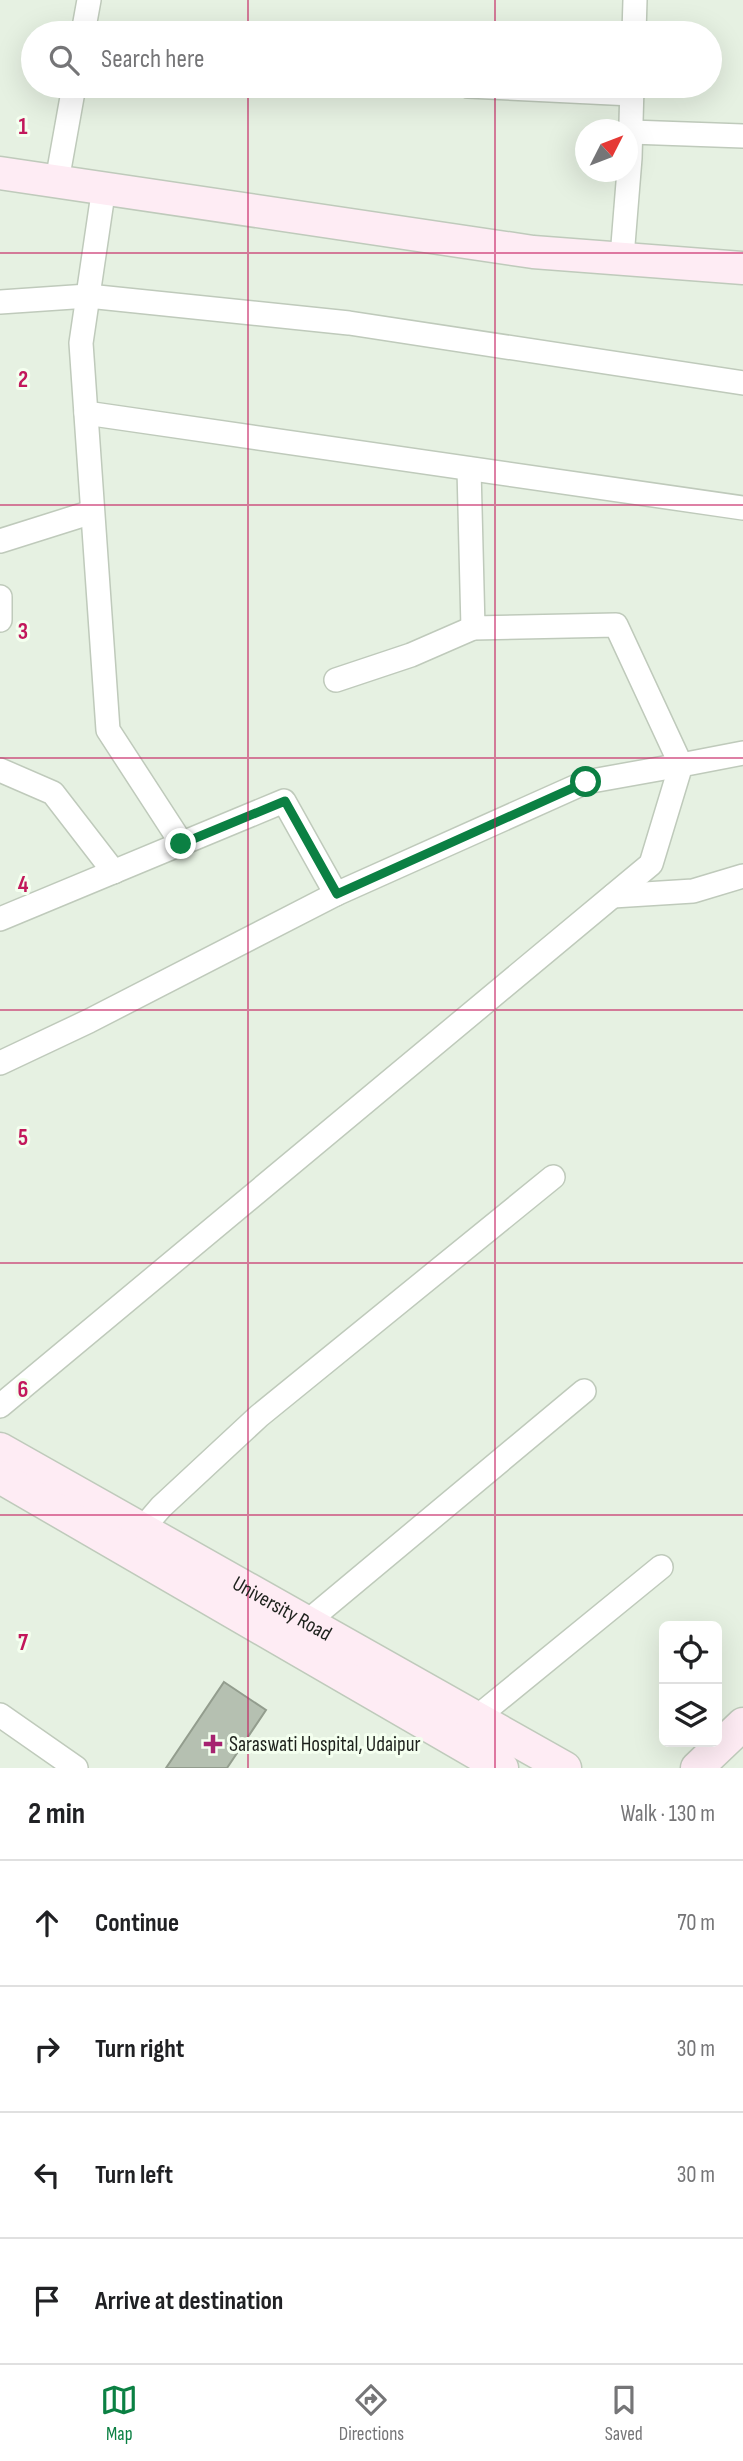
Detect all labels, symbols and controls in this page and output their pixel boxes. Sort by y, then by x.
search box [21,21,722,98]
icon: search [45,41,83,79]
text: Search here [101,44,204,75]
text: 1 [18,113,28,141]
north arrow [575,119,638,182]
text: 2 [18,366,28,394]
text: 3 [18,618,28,646]
route start [570,766,601,797]
route end [165,828,196,859]
text: 4 [18,871,29,899]
text: 5 [18,1124,28,1152]
text: 6 [18,1376,28,1404]
street label: University Road [228,1570,336,1646]
map controls [659,1621,722,1747]
button: locate [659,1621,722,1684]
text: 7 [18,1629,28,1657]
button: layers [659,1684,722,1747]
place label: Saraswati Hospital, Udaipur [229,1732,420,1757]
marker: Saraswati Hospital, Udaipur [203,1734,223,1754]
text: 2 min [28,1796,85,1832]
text: Walk · 130 m [620,1800,715,1828]
icon: ahead [28,1904,66,1942]
text: Continue [95,1908,179,1939]
text: 70 m [677,1909,715,1937]
icon: right [28,2030,66,2068]
text: Turn right [95,2034,184,2065]
text: 30 m [677,2035,715,2063]
icon: left [28,2156,66,2194]
text: Turn left [95,2160,173,2191]
text: 30 m [677,2161,715,2189]
icon: arrive [28,2282,66,2320]
text: Arrive at destination [95,2286,283,2317]
tab: Map [100,2381,138,2446]
tab: Directions [339,2381,404,2446]
tab: Saved [605,2381,643,2446]

